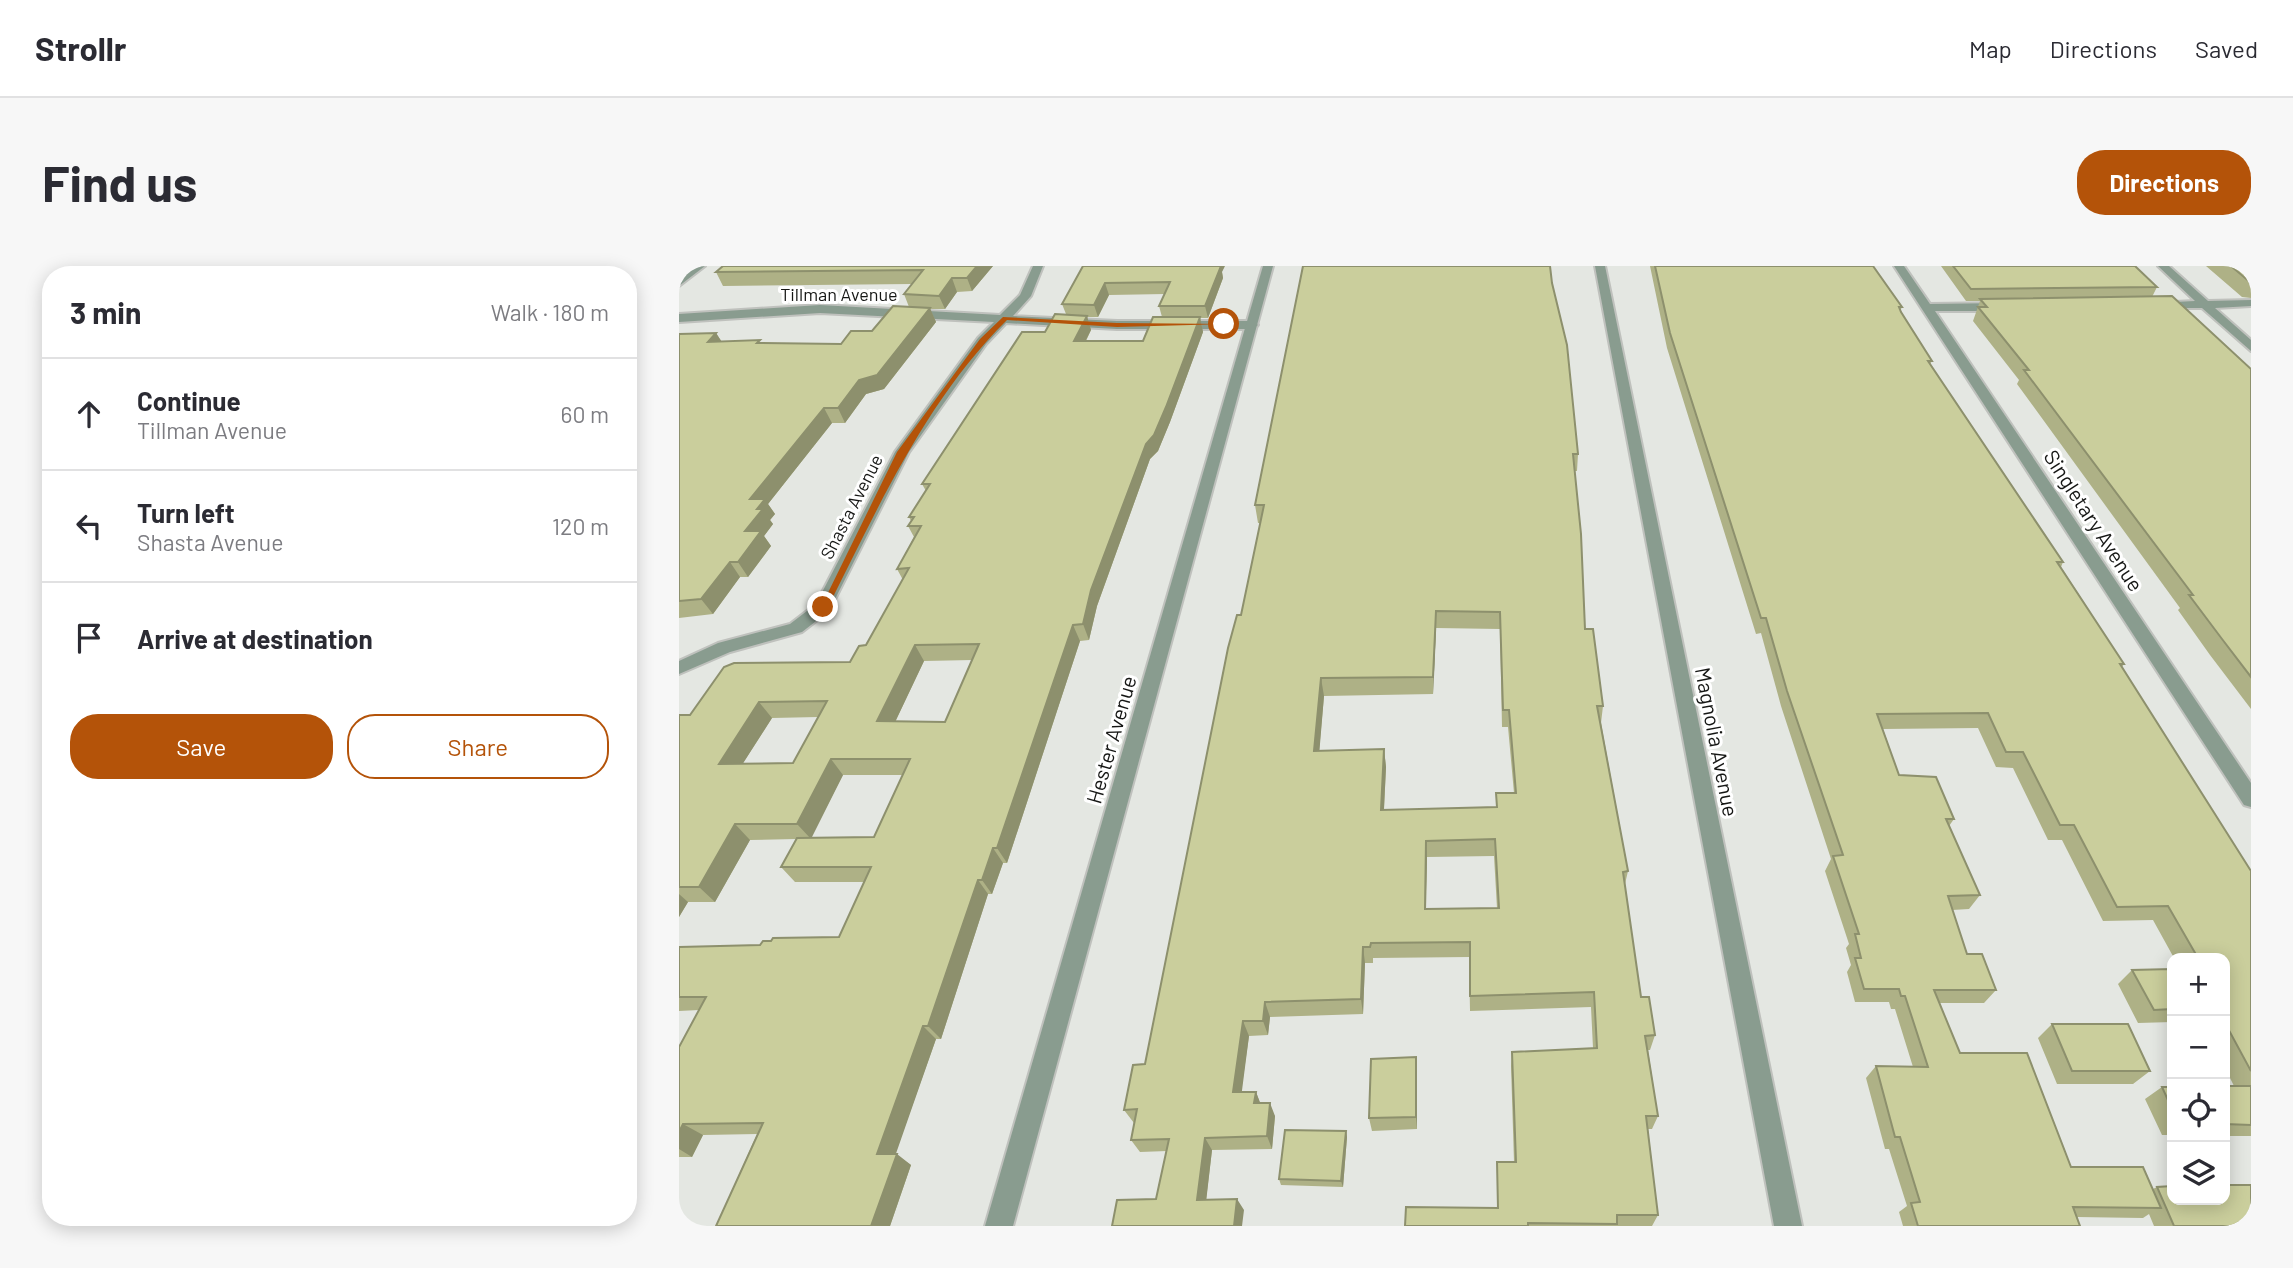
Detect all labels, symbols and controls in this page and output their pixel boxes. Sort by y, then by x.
text: Strollr [35,28,127,68]
text: Map [1969,34,2012,63]
text: Directions [2050,34,2157,63]
text: Saved [2195,34,2258,63]
button: Directions [2077,150,2251,215]
text: Find us [42,153,197,212]
street label: Tillman Avenue [780,283,898,305]
text: 3 min [70,294,141,330]
text: Walk · 180 m [491,298,609,326]
route start [1208,308,1239,339]
text: Continue [137,385,241,416]
icon: ahead [70,395,108,433]
text: 60 m [561,400,609,428]
text: Tillman Avenue [137,416,287,444]
street label: Singletary Avenue [2039,445,2149,595]
street label: Shasta Avenue [815,450,887,563]
text: Turn left [137,497,235,528]
icon: left [70,507,108,545]
text: 120 m [552,512,609,540]
text: Shasta Avenue [137,528,283,556]
route end [807,591,838,622]
icon: arrive [70,619,108,657]
text: Arrive at destination [137,623,373,654]
street label: Magnolia Avenue [1691,665,1744,818]
street label: Hester Avenue [1080,673,1141,806]
button: Save [70,714,333,779]
button: Share [347,714,609,779]
map controls [2167,953,2230,1205]
button: + [2167,953,2230,1016]
button: − [2167,1016,2230,1079]
button: locate [2167,1079,2230,1142]
button: layers [2167,1142,2230,1205]

